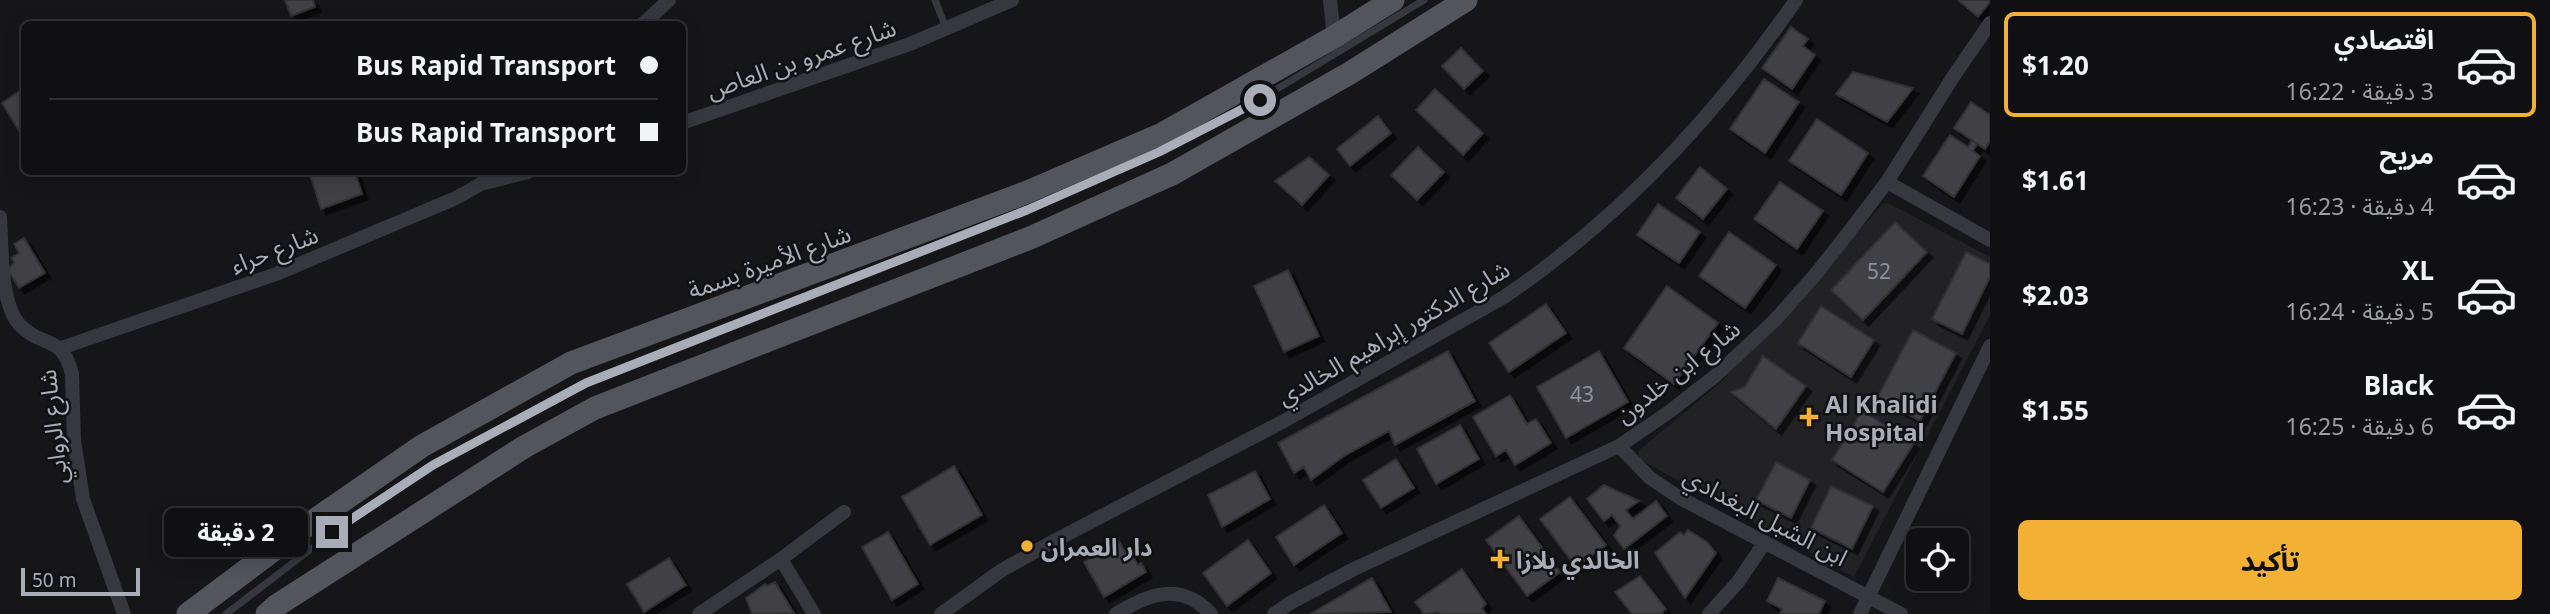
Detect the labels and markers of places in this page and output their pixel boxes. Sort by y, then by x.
place label: Al Khalidi Hospital [1825,387,1938,448]
marker: Al Khalidi Hospital [1799,407,1819,427]
place label: دار العمران [1041,530,1152,563]
marker: دار العمران [1019,538,1035,554]
place label: الخالدي بلازا [1516,543,1640,580]
marker: الخالدي بلازا [1490,549,1510,569]

